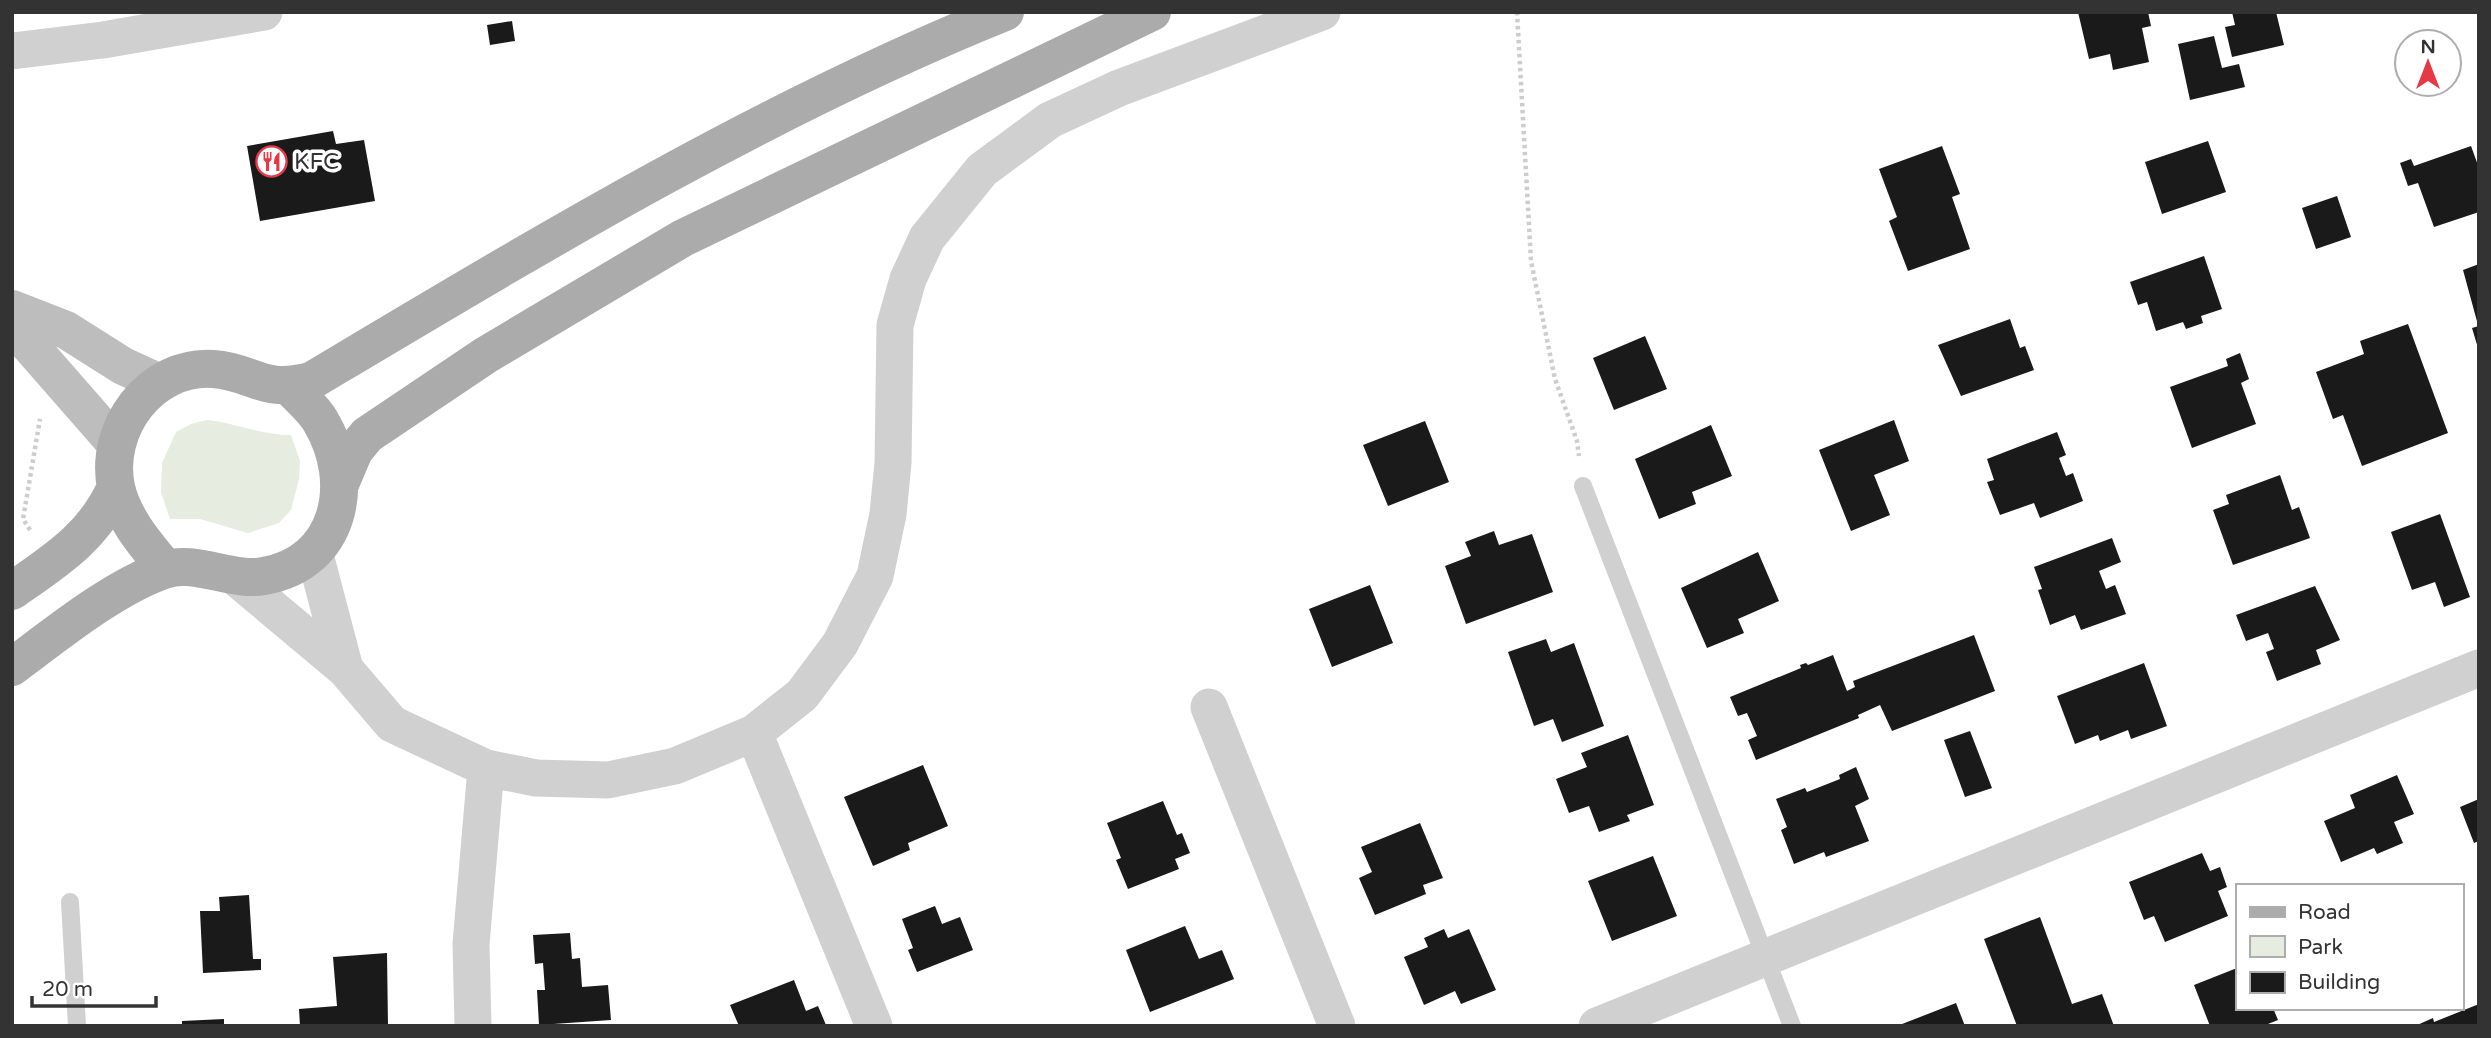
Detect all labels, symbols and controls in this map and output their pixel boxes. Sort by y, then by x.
north arrow [2393,28,2463,98]
text: N [2420,36,2436,58]
restaurant icon: KFC [254,145,288,179]
place label: KFC [294,148,339,176]
legend [2236,884,2463,1010]
text: Road [2298,900,2351,925]
text: Park [2298,935,2343,960]
scale bar [32,964,156,1008]
text: Building [2298,970,2380,995]
text: 20 m [42,977,93,1002]

